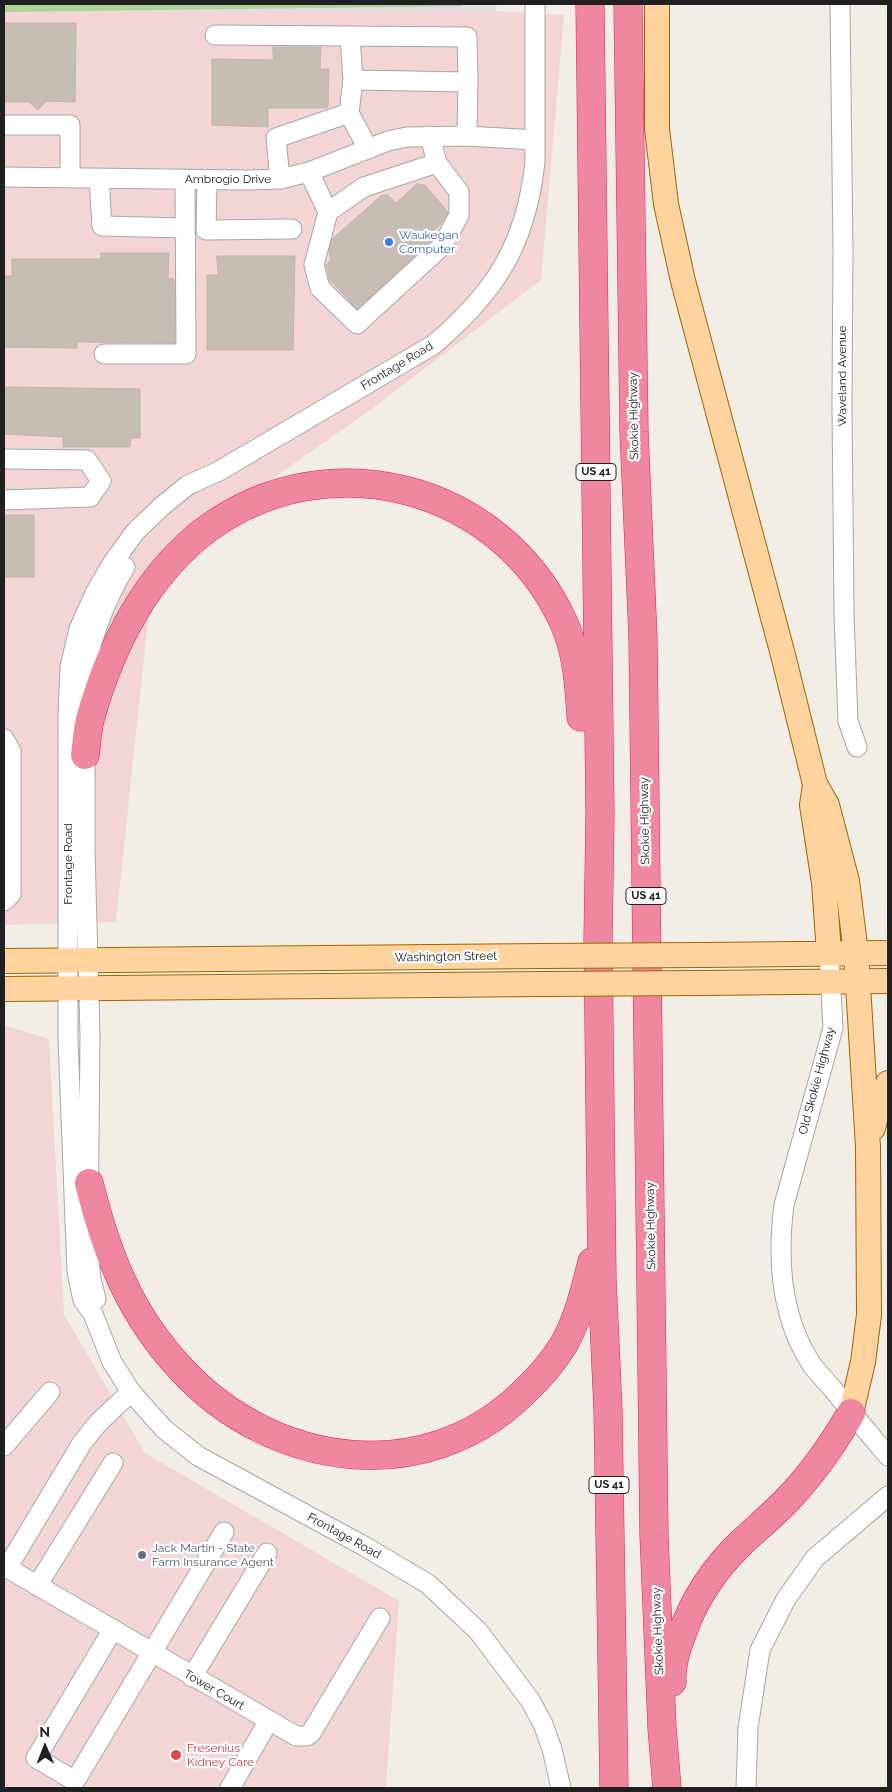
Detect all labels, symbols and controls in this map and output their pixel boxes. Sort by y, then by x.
street label: Ambrogio Drive [185,172,271,186]
place label: Waukegan Computer [399,228,459,256]
marker: Waukegan Computer [383,236,395,248]
street label: Waveland Avenue [835,326,849,426]
street label: Frontage Road [358,339,436,393]
street label: Skokie Highway [626,372,642,460]
road number: US 41 [576,464,616,481]
street label: Skokie Highway [637,777,653,865]
street label: Frontage Road [61,823,75,905]
road number: US 41 [626,888,666,904]
street label: Washington Street [395,949,497,965]
street label: Old Skokie Highway [796,1026,838,1136]
street label: Skokie Highway [643,1182,659,1270]
road number: US 41 [589,1476,629,1494]
street label: Frontage Road [305,1510,383,1562]
place label: Jack Martin - State Farm Insurance Agent [152,1541,274,1569]
marker: Jack Martin - State Farm Insurance Agent [136,1549,148,1561]
street label: Skokie Highway [649,1587,667,1675]
street label: Tower Court [181,1667,247,1713]
north arrow [20,1722,70,1772]
text: N [39,1724,50,1740]
place label: Fresenius Kidney Care [187,1741,254,1769]
marker: Fresenius Kidney Care [169,1748,183,1762]

